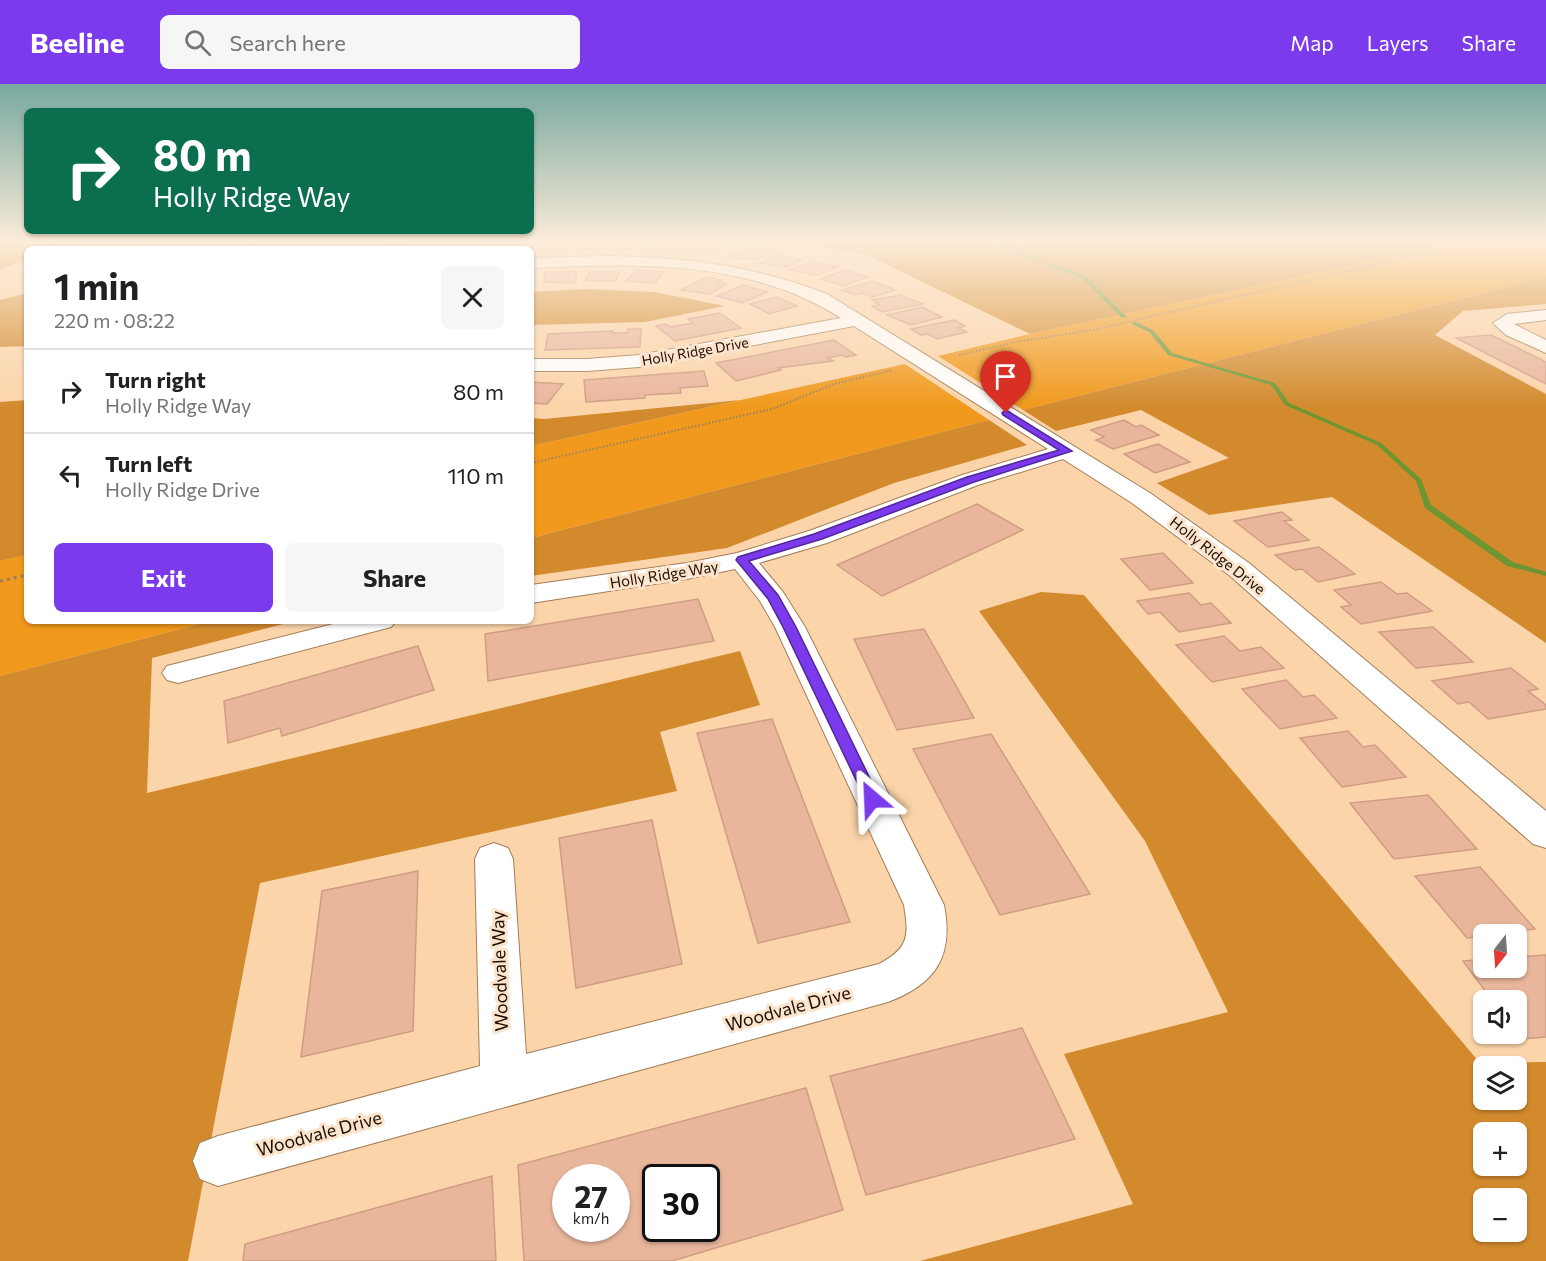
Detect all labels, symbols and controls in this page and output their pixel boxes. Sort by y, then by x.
search box [160,15,580,69]
text: Beeline [30,25,124,59]
icon: search [181,26,214,59]
text: Search here [229,29,346,56]
text: Map [1290,30,1334,55]
text: Layers [1367,30,1429,55]
text: Share [1462,30,1516,55]
text: 80 m [153,128,252,180]
icon: right [54,132,132,210]
text: Holly Ridge Way [153,180,351,213]
text: 1 min [54,263,139,307]
button: close [441,266,504,329]
text: 220 m · 08:22 [54,308,175,332]
street label: Holly Ridge Drive [640,333,750,369]
pin [980,351,1031,413]
icon: arrive [989,360,1022,393]
text: Turn right [105,366,206,393]
icon: right [54,375,87,408]
text: 80 m [453,378,504,405]
text: Holly Ridge Way [105,393,251,417]
text: Turn left [105,450,192,477]
icon: left [54,459,87,492]
text: 110 m [447,462,504,489]
text: Holly Ridge Drive [105,477,260,501]
street label: Holly Ridge Drive [1167,512,1269,598]
button: Exit [54,543,273,612]
button: Share [285,543,504,612]
street label: Holly Ridge Way [608,556,720,591]
position arrow [840,767,904,831]
street label: Woodvale Way [486,910,512,1032]
north arrow [1473,924,1527,978]
map controls [1473,924,1527,1242]
street label: Woodvale Drive [723,981,853,1035]
button: sound [1473,990,1527,1044]
button: layers [1473,1056,1527,1110]
street label: Woodvale Drive [254,1106,384,1160]
button: + [1473,1122,1527,1176]
speed limit sign: 30 [642,1164,720,1242]
text: 27 [574,1177,608,1214]
button: − [1473,1188,1527,1242]
text: km/h [573,1209,609,1227]

